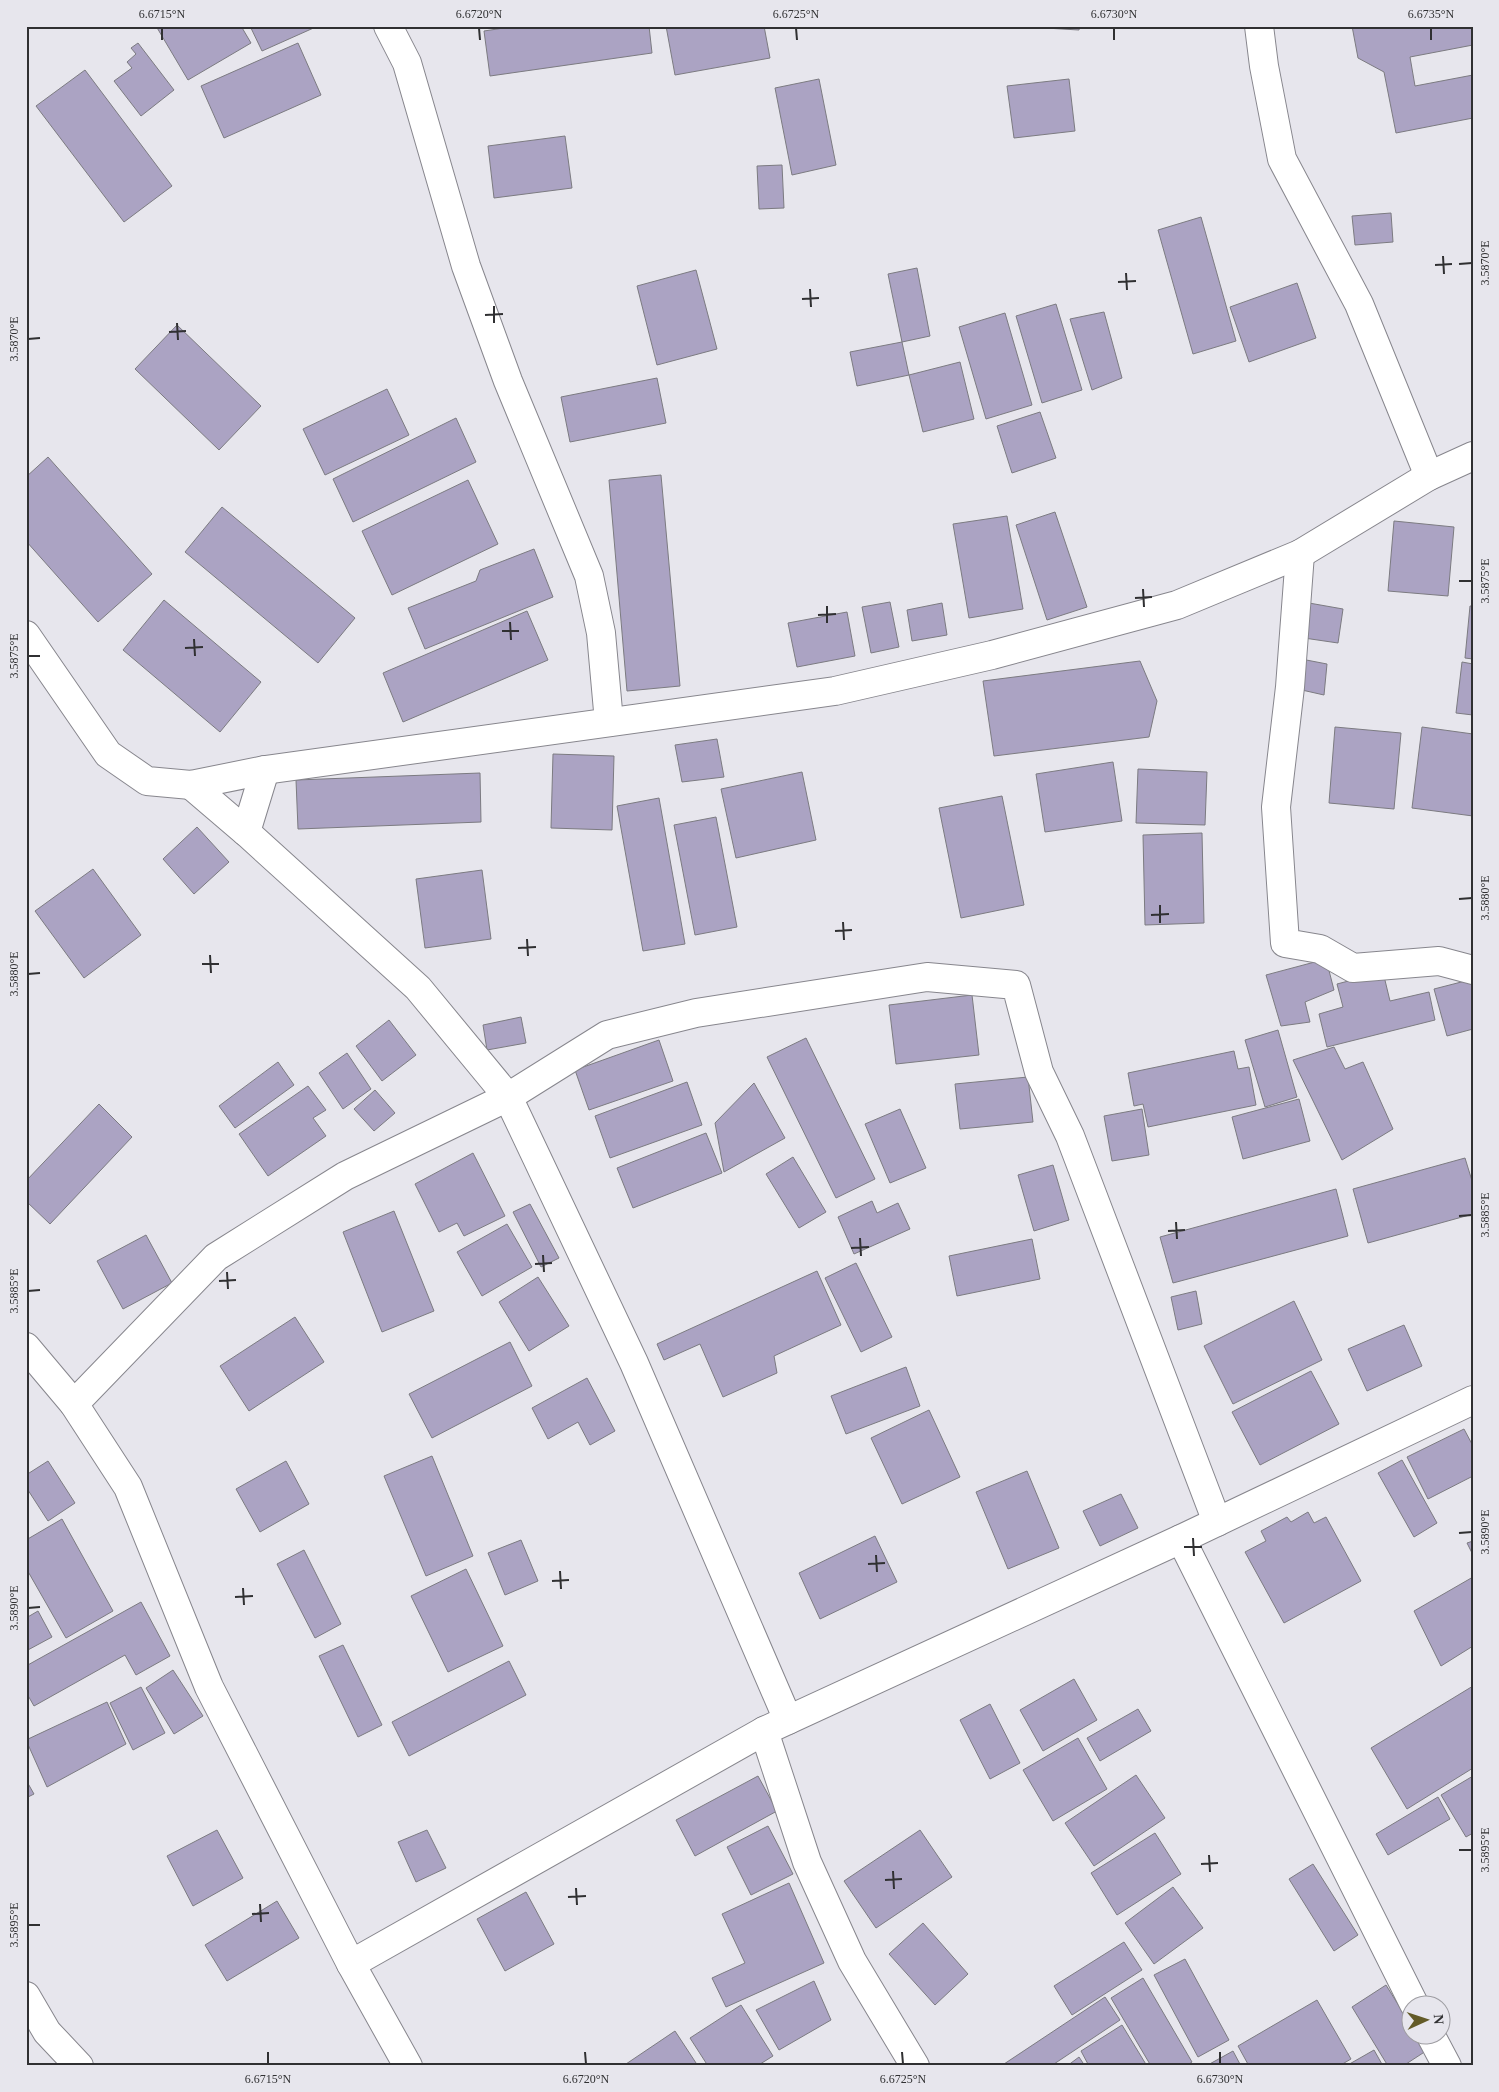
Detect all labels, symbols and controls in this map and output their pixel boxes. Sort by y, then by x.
text: 6.6715°N [139,7,186,21]
text: 6.6720°N [456,7,503,21]
text: 6.6725°N [773,7,820,21]
text: 6.6730°N [1091,7,1138,21]
text: 6.6735°N [1408,7,1455,21]
text: 3.5870°E [1478,240,1492,286]
text: 3.5870°E [7,316,21,362]
text: 3.5875°E [1478,558,1492,604]
text: 3.5875°E [7,633,21,679]
text: 3.5880°E [1478,875,1492,921]
text: 3.5880°E [7,951,21,997]
text: 3.5885°E [1478,1192,1492,1238]
text: 3.5885°E [7,1268,21,1314]
text: 3.5890°E [1478,1509,1492,1555]
text: 3.5890°E [7,1585,21,1631]
text: 3.5895°E [1478,1827,1492,1873]
text: 3.5895°E [7,1902,21,1948]
north arrow [1402,1994,1452,2044]
text: N [1431,2014,1446,2025]
text: 6.6715°N [245,2072,292,2086]
text: 6.6720°N [563,2072,610,2086]
text: 6.6725°N [880,2072,927,2086]
text: 6.6730°N [1197,2072,1244,2086]

